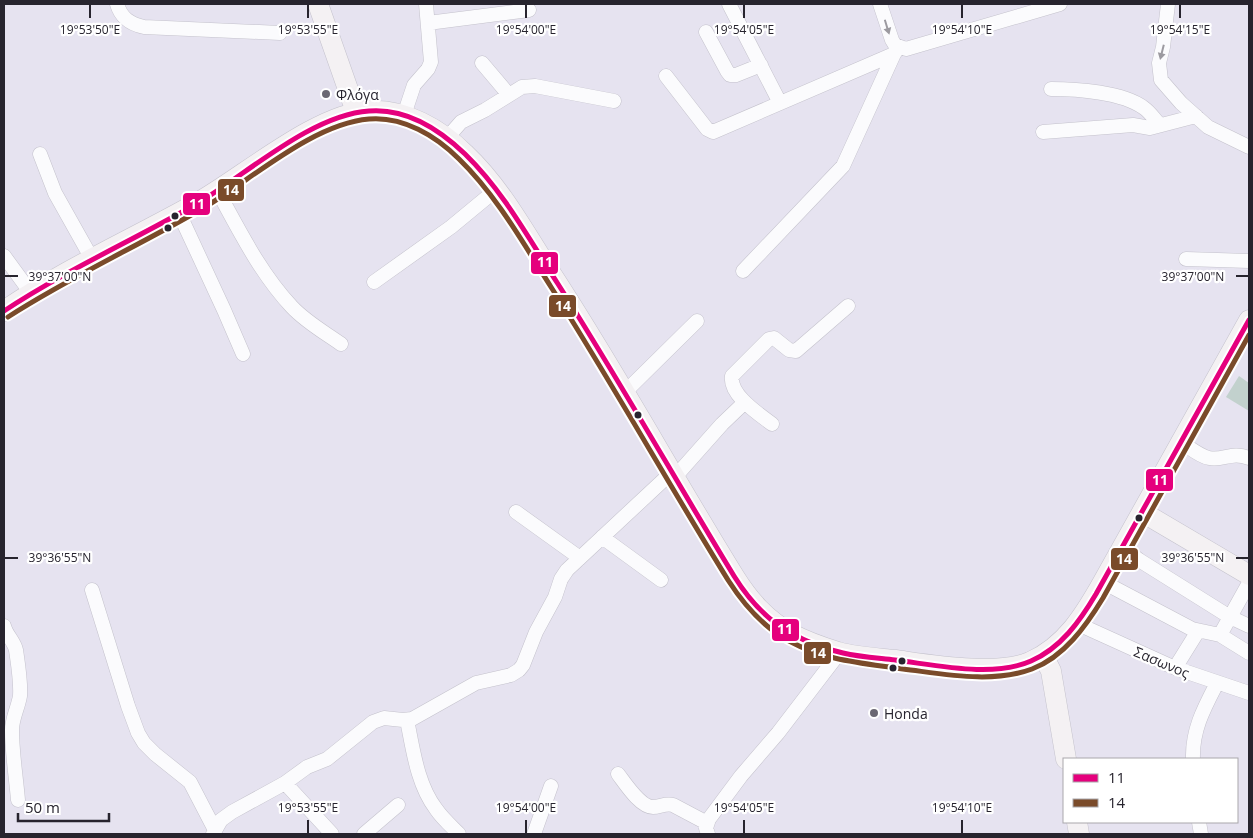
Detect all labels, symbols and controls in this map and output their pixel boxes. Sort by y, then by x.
one-way arrow [884,20,892,35]
text: 19°53'50"E [60,21,120,38]
text: 19°53'55"E [278,21,338,38]
text: 19°54'00"E [496,21,556,38]
text: 19°54'05"E [714,21,774,38]
text: 19°54'10"E [932,21,992,38]
text: 19°54'15"E [1150,21,1210,38]
one-way arrow [1157,44,1165,59]
place label: Φλόγα [336,85,379,104]
marker: Φλόγα [320,88,332,100]
line badge: 14 [217,178,245,202]
text: 14 [223,180,239,199]
line badge: 11 [182,192,211,216]
text: 11 [189,194,205,213]
unlabelled marker [170,211,180,221]
unlabelled marker [163,223,173,233]
line badge: 11 [530,251,559,275]
text: 11 [537,252,553,271]
text: 39°37'00"N [29,268,91,285]
text: 39°37'00"N [1162,268,1224,285]
line badge: 14 [548,294,577,318]
text: 14 [555,296,571,315]
unlabelled marker [633,410,643,420]
line badge: 11 [1145,468,1174,492]
text: 11 [1152,470,1168,489]
unlabelled marker [1134,513,1144,523]
line badge: 14 [1110,547,1139,571]
text: 39°36'55"N [29,549,91,566]
text: 14 [1116,549,1132,568]
text: 39°36'55"N [1162,549,1224,566]
line badge: 11 [771,618,800,642]
text: 11 [777,619,793,638]
line badge: 14 [803,641,832,665]
street label: Σασωνος [1131,642,1193,682]
text: 14 [810,643,826,662]
unlabelled marker [897,656,907,666]
unlabelled marker [888,663,898,673]
place label: Honda [884,704,928,723]
marker: Honda [868,707,880,719]
legend [1063,758,1238,823]
text: 11 [1108,767,1125,787]
scale bar [18,790,109,822]
text: 14 [1108,792,1126,812]
text: 50 m [25,797,60,817]
text: 19°53'55"E [278,799,338,816]
text: 19°54'00"E [496,799,556,816]
text: 19°54'05"E [714,799,774,816]
text: 19°54'10"E [932,799,992,816]

